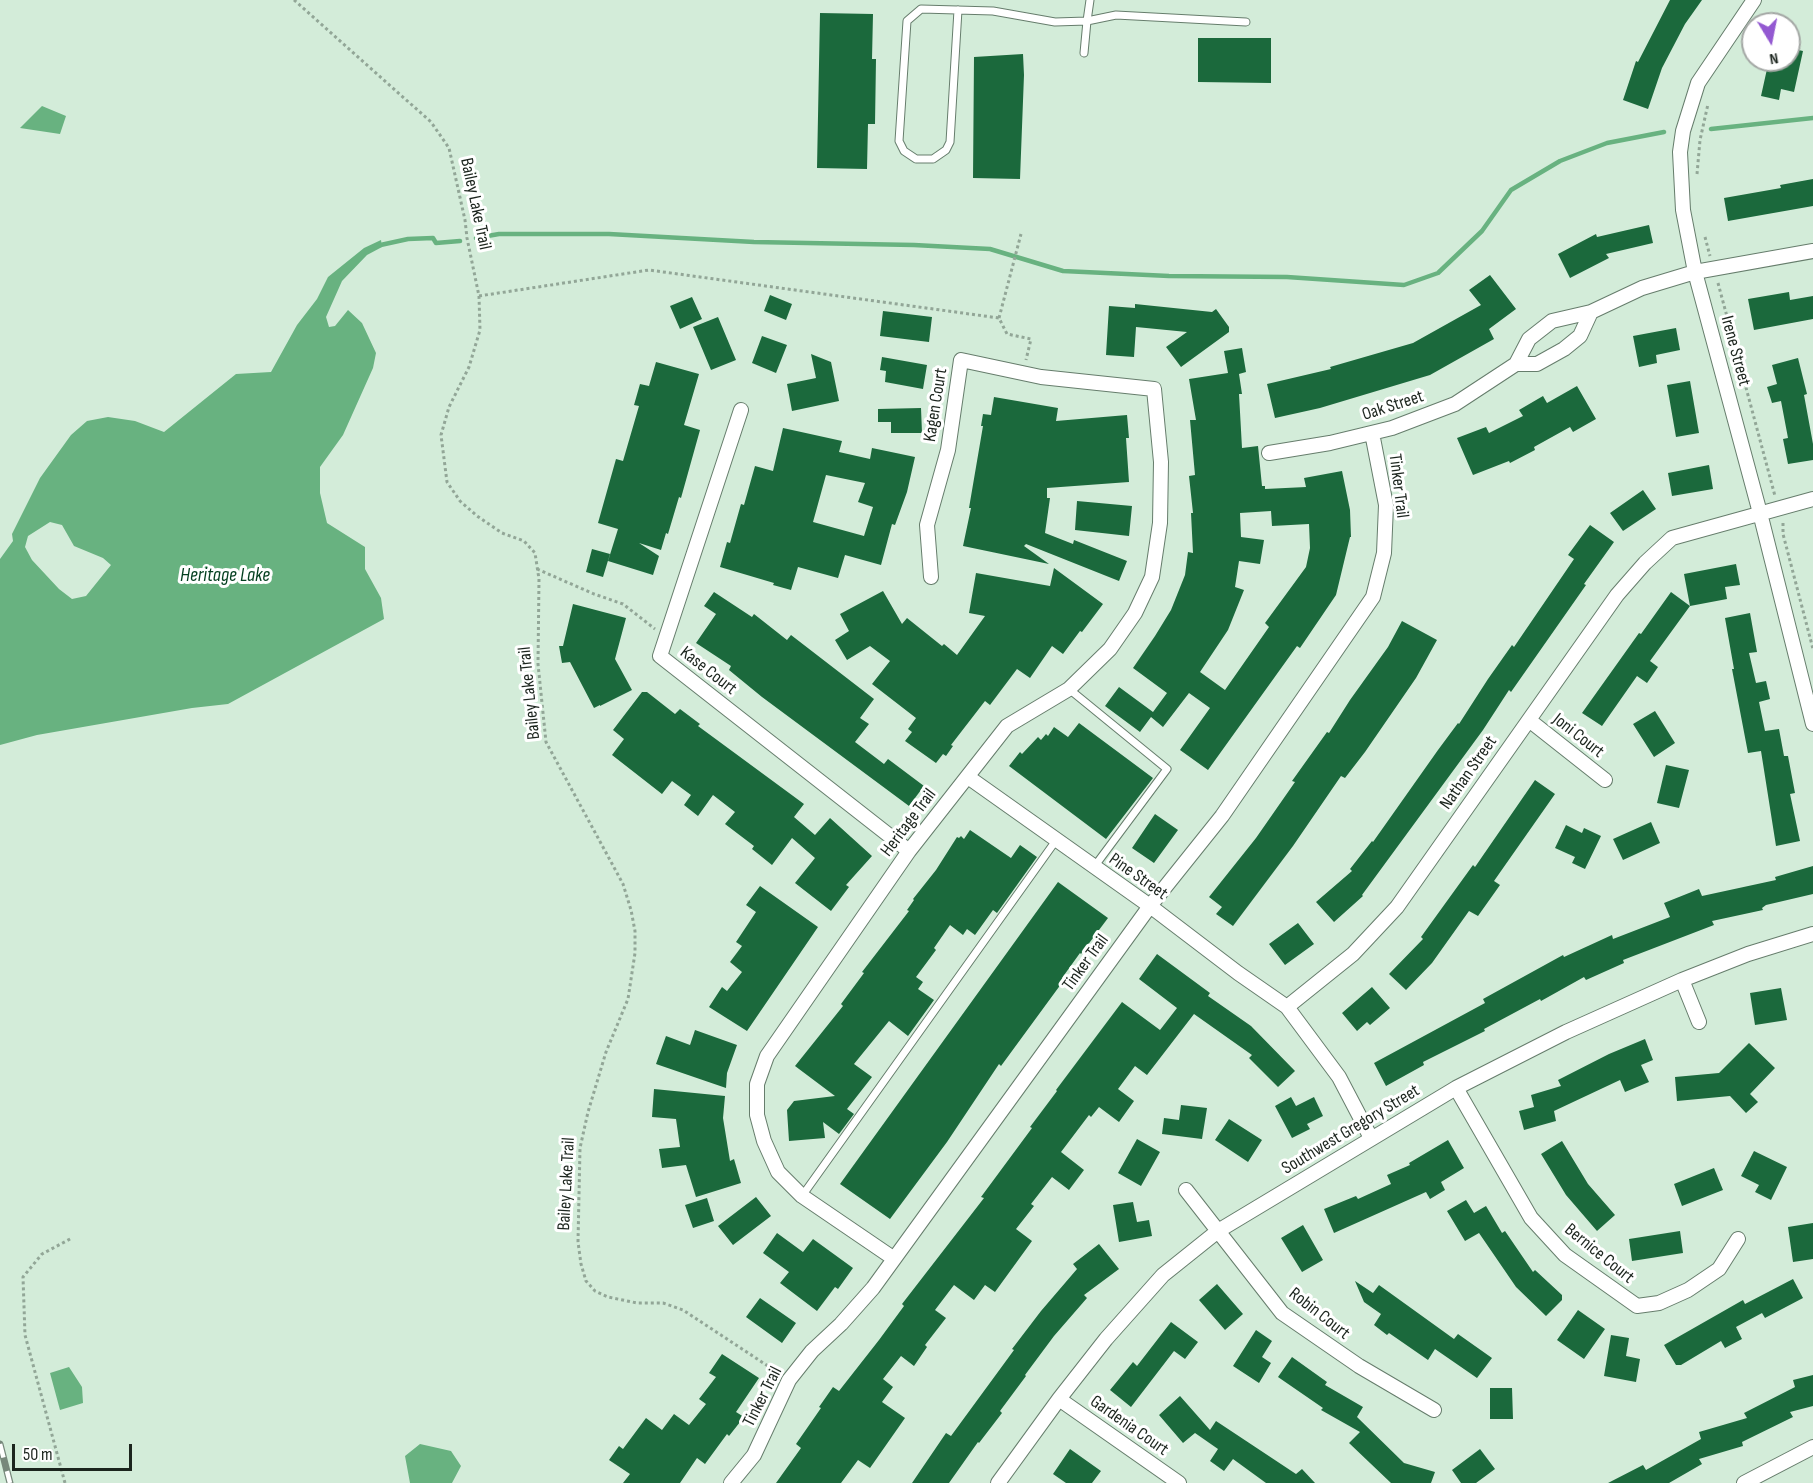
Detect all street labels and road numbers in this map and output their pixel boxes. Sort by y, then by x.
street label: Bailey Lake Trail [455,156,495,252]
street label: Irene Street [1715,314,1755,388]
street label: Kagen Court [920,367,952,443]
street label: Oak Street [1360,386,1426,426]
street label: Tinker Trail [1383,453,1413,519]
street label: Kase Court [675,642,741,700]
street label: Bailey Lake Trail [514,645,546,741]
street label: Joni Court [1548,709,1608,763]
street label: Nathan Street [1436,732,1502,814]
street label: Heritage Trail [877,785,941,861]
street label: Pine Street [1104,849,1172,905]
street label: Tinker Trail [1058,930,1114,996]
street label: Southwest Gregory Street [1278,1080,1424,1180]
street label: Bailey Lake Trail [554,1137,580,1231]
street label: Bernice Court [1560,1219,1638,1289]
street label: Robin Court [1284,1284,1354,1344]
street label: Tinker Trail [739,1363,787,1431]
street label: Gardenia Court [1086,1391,1172,1461]

